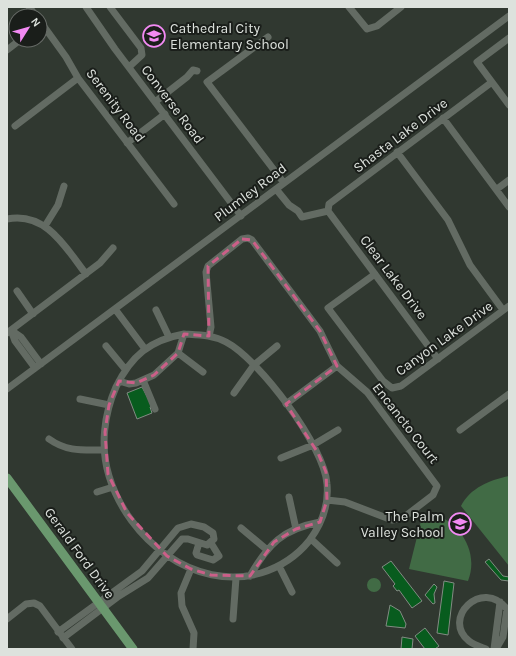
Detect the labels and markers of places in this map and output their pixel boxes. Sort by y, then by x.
place label: Cathedral City Elementary School [170,20,289,53]
school or university icon: Cathedral City Elementary School [141,23,167,49]
place label: The Palm Valley School [361,508,444,541]
school or university icon: The Palm Valley School [447,511,473,537]

